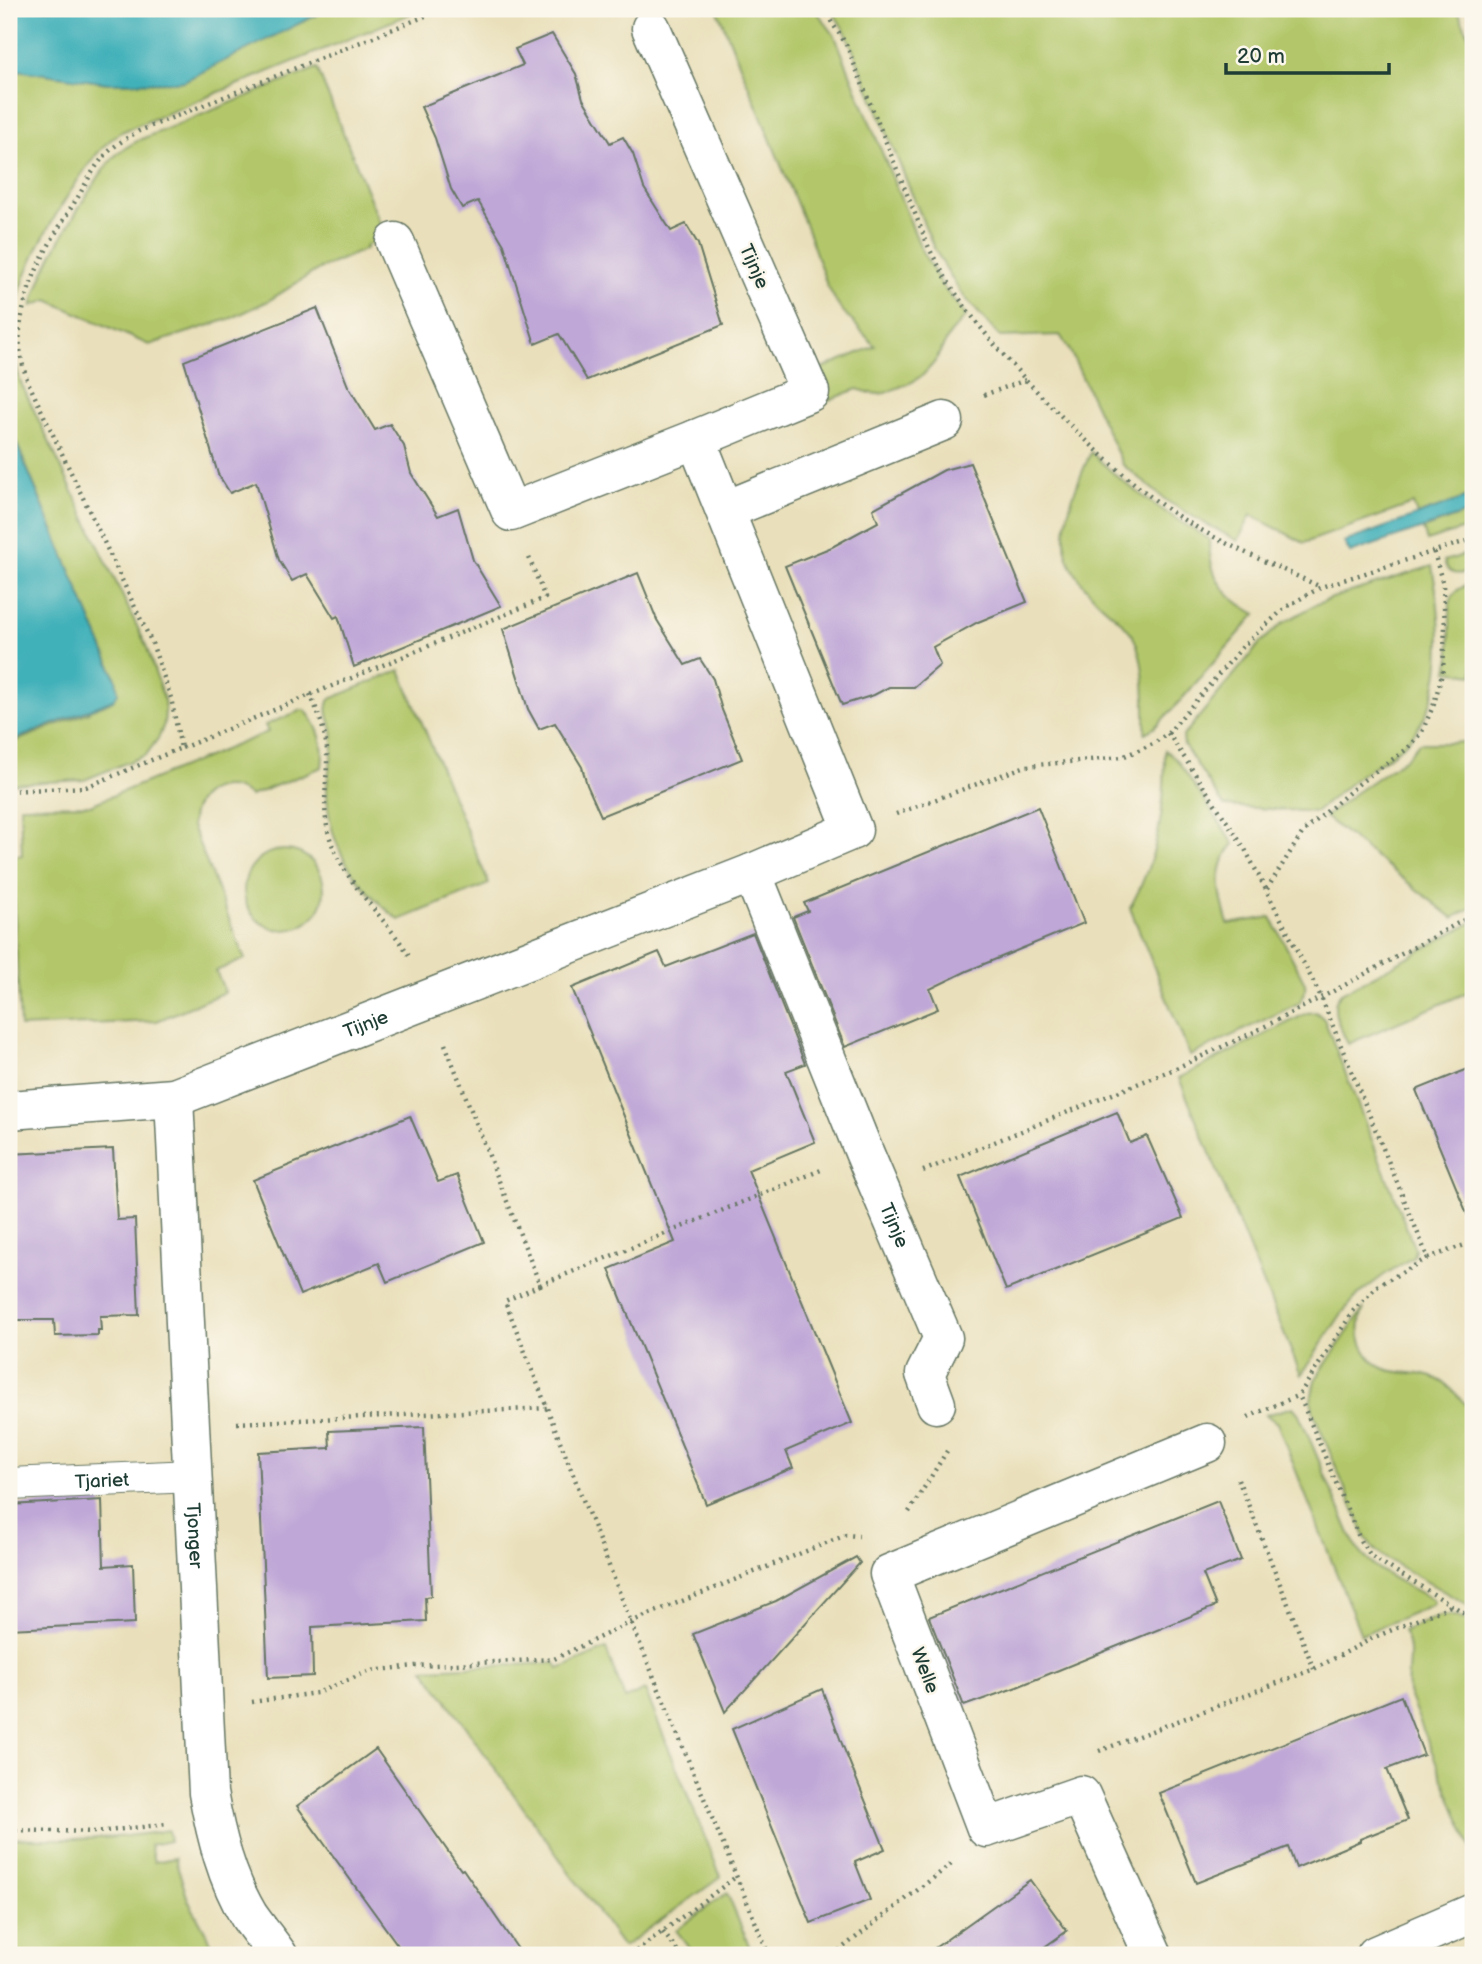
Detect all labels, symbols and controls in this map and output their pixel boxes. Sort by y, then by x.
scale bar [1226,32,1389,76]
text: 20 m [1237,44,1285,69]
street label: Tijnje [734,241,774,292]
street label: Tijnje [340,1006,392,1044]
street label: Tijnje [874,1200,913,1251]
street label: Tjariet [74,1469,130,1494]
street label: Tjonger [181,1502,207,1570]
street label: Welle [905,1644,944,1697]

